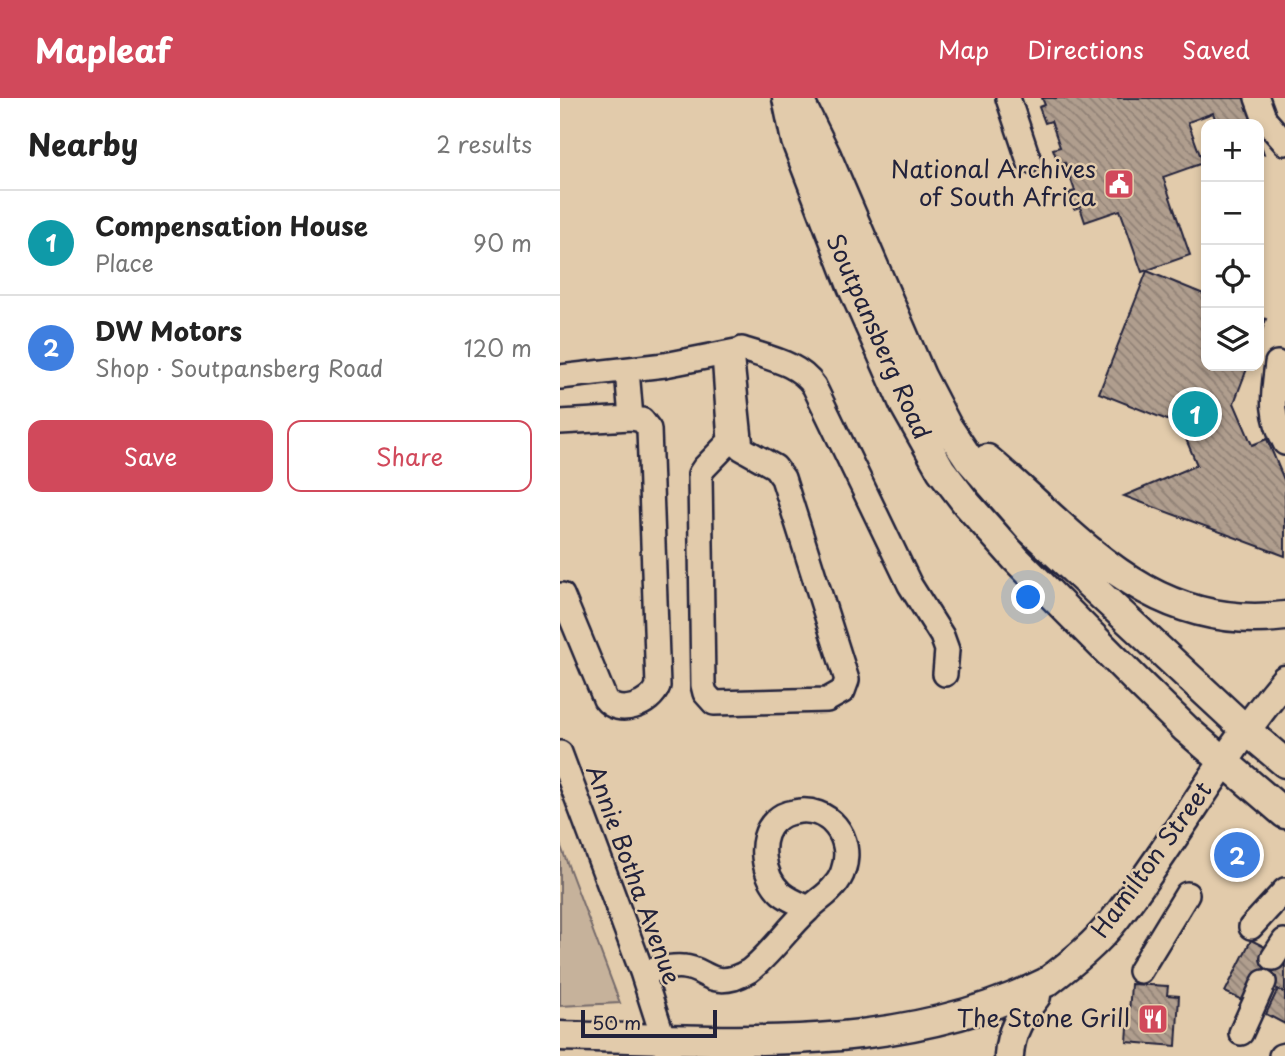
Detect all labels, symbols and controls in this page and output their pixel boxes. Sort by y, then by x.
text: Mapleaf [35,24,171,74]
text: Map [938,31,989,67]
text: Directions [1027,31,1144,67]
text: Saved [1182,31,1250,67]
map controls [1201,119,1264,371]
button: + [1201,119,1264,182]
text: Nearby [28,121,138,166]
text: 2 results [436,126,532,161]
place label: National Archives of South Africa [891,150,1097,214]
public building icon: National Archives of South Africa [1102,167,1136,201]
button: − [1201,182,1264,245]
text: Compensation House [95,206,368,245]
text: 1 [46,225,57,260]
text: 90 m [473,225,532,260]
street label: Soutpansberg Road [818,228,941,445]
text: Place [95,245,154,280]
button: locate [1201,245,1264,308]
button: layers [1201,308,1264,371]
text: DW Motors [95,311,242,350]
text: 2 [43,330,59,365]
text: 120 m [464,330,532,365]
text: Shop · Soutpansberg Road [95,350,384,385]
pin: 1 [1172,388,1218,440]
button: Save [28,420,273,492]
button: Share [287,420,532,492]
your location [1011,580,1045,614]
street label: Annie Botha Avenue [578,760,691,989]
street label: Hamilton Street [1081,773,1220,944]
pin: 2 [1214,829,1260,881]
place label: The Stone Grill [957,999,1130,1035]
restaurant icon: The Stone Grill [1136,1002,1170,1036]
scale bar [581,1007,718,1039]
text: 50 m [592,1008,641,1036]

